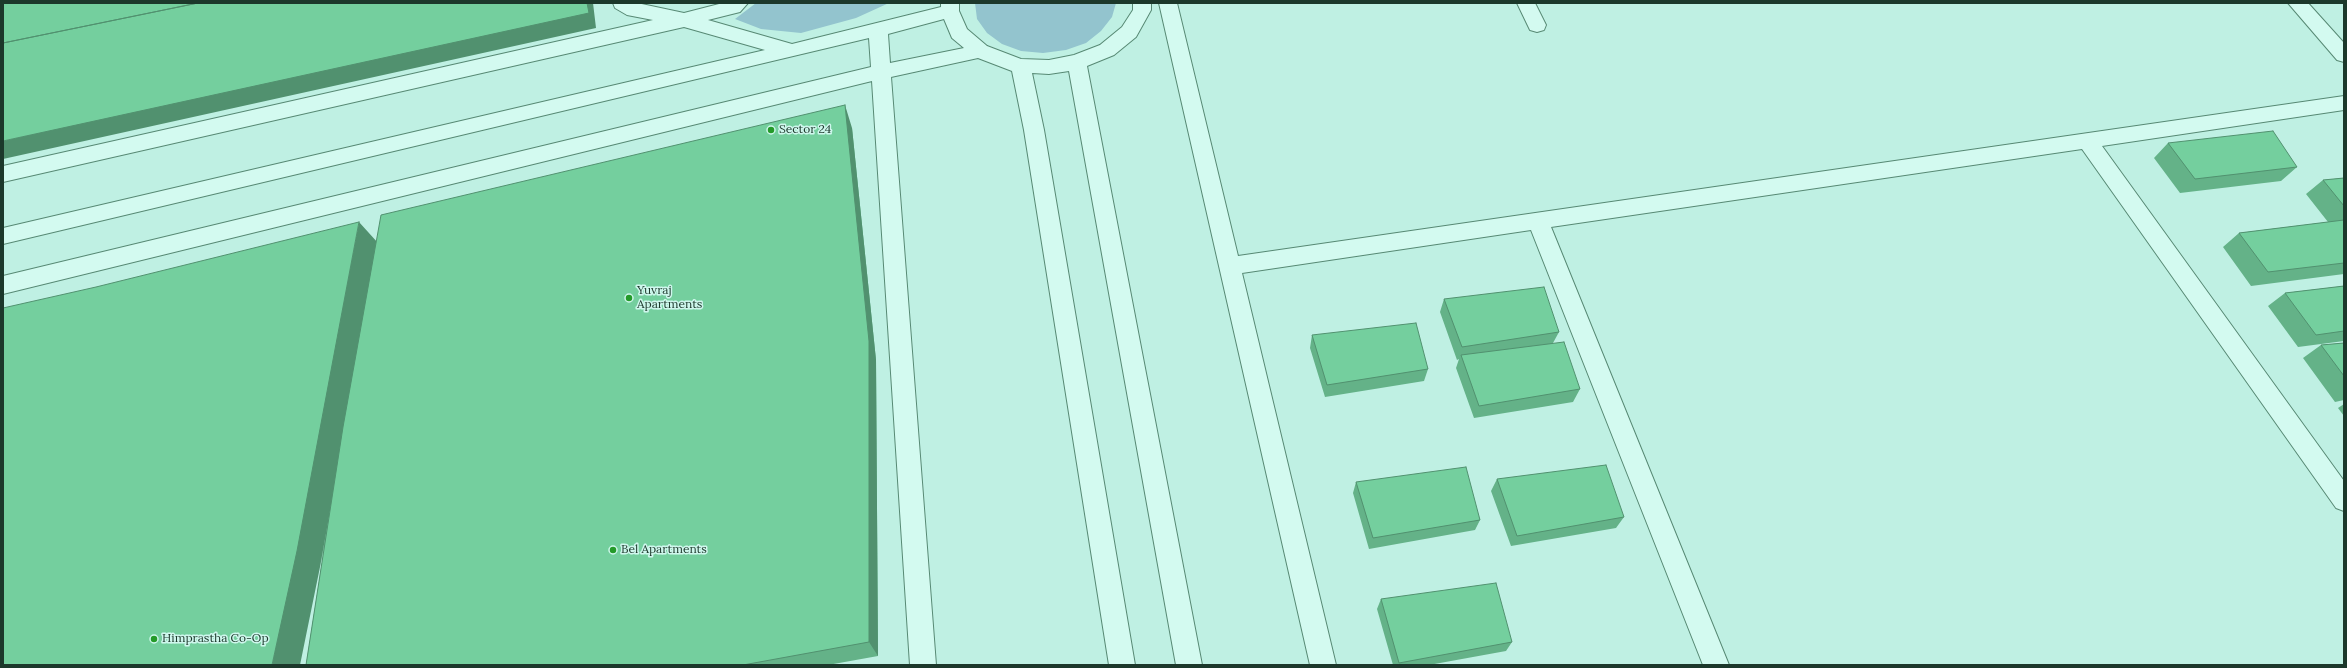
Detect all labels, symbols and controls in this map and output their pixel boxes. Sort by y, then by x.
place label: Sector 24 [779,123,831,137]
marker: Sector 24 [766,125,776,135]
place label: Yuvraj Apartments [637,284,702,312]
marker: Yuvraj Apartments [624,293,634,303]
place label: Bel Apartments [621,543,707,557]
marker: Bel Apartments [608,545,618,555]
place label: Himprastha Co-Op [162,632,269,646]
marker: Himprastha Co-Op [149,634,159,644]

